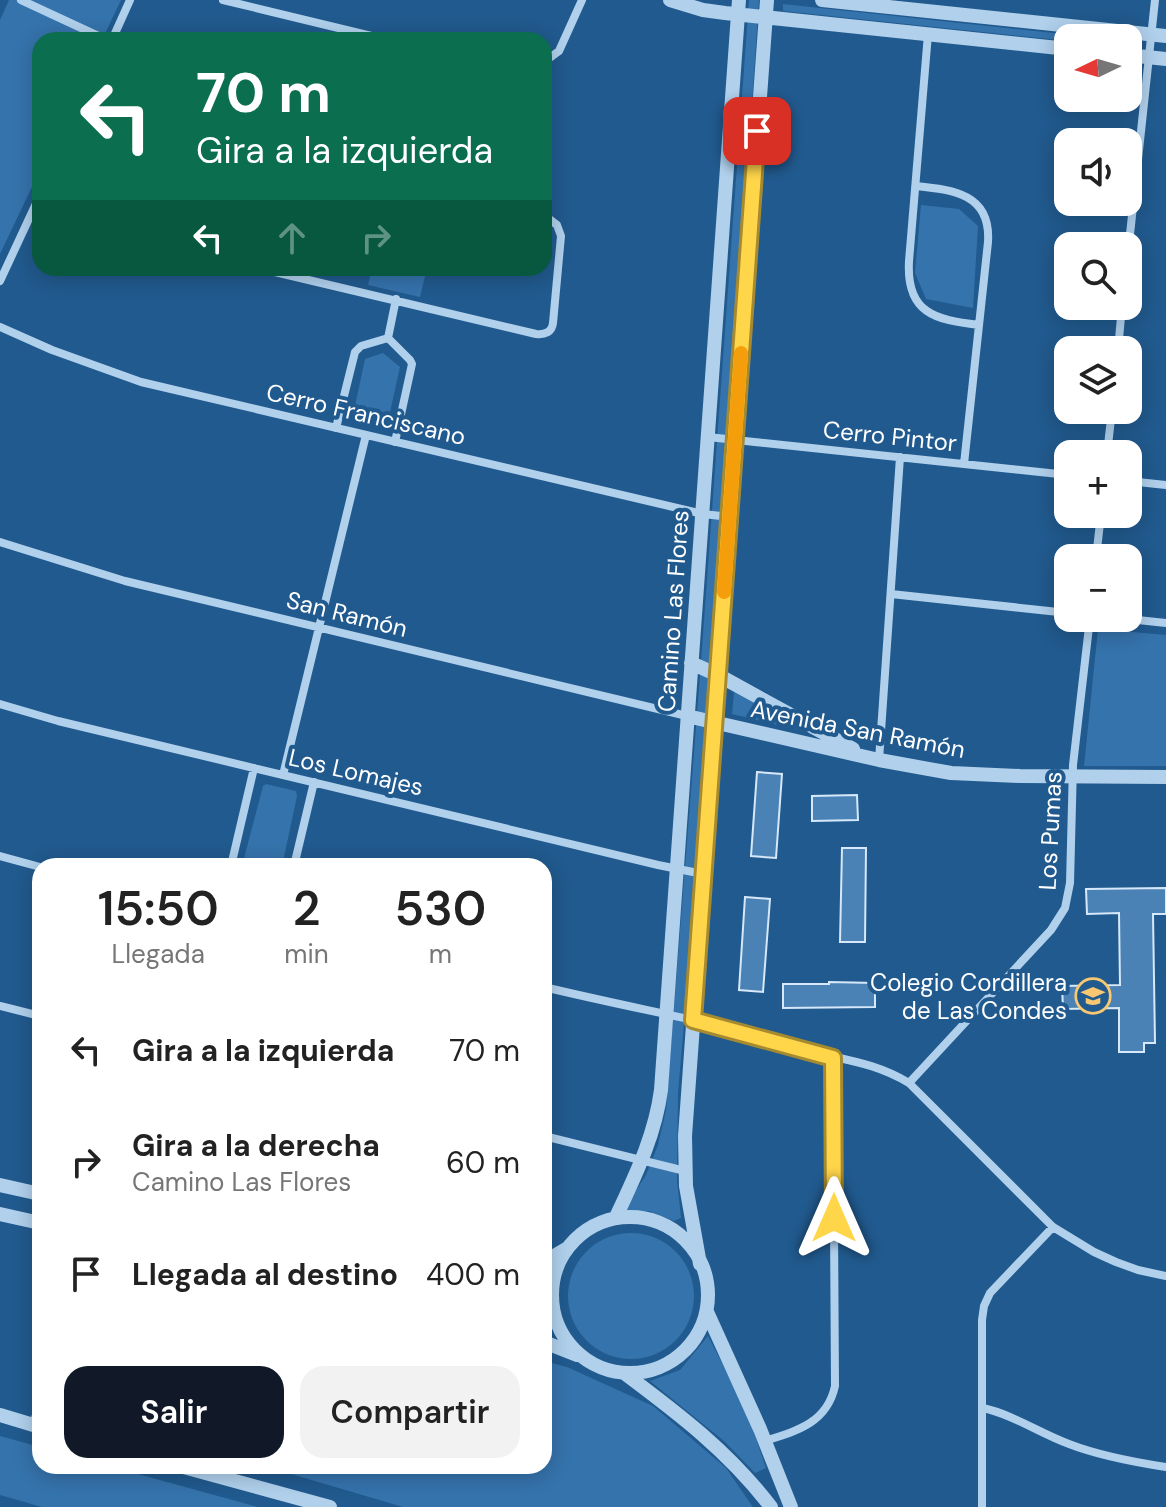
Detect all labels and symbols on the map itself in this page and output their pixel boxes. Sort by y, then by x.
north arrow [1054,24,1142,112]
pin [723,97,791,165]
street label: Cerro Franciscano [263,376,469,452]
street label: Cerro Pintor [822,414,959,458]
street label: Camino Las Flores [650,509,696,713]
street label: San Ramón [283,584,411,644]
street label: Avenida San Ramón [748,693,968,765]
street label: Los Lomajes [286,741,426,803]
street label: Los Pumas [1031,771,1069,891]
place label: Colegio Cordillera de Las Condes [870,967,1067,1026]
school or university icon: Colegio Cordillera de Las Condes [1074,977,1112,1015]
position arrow [792,1176,876,1260]

